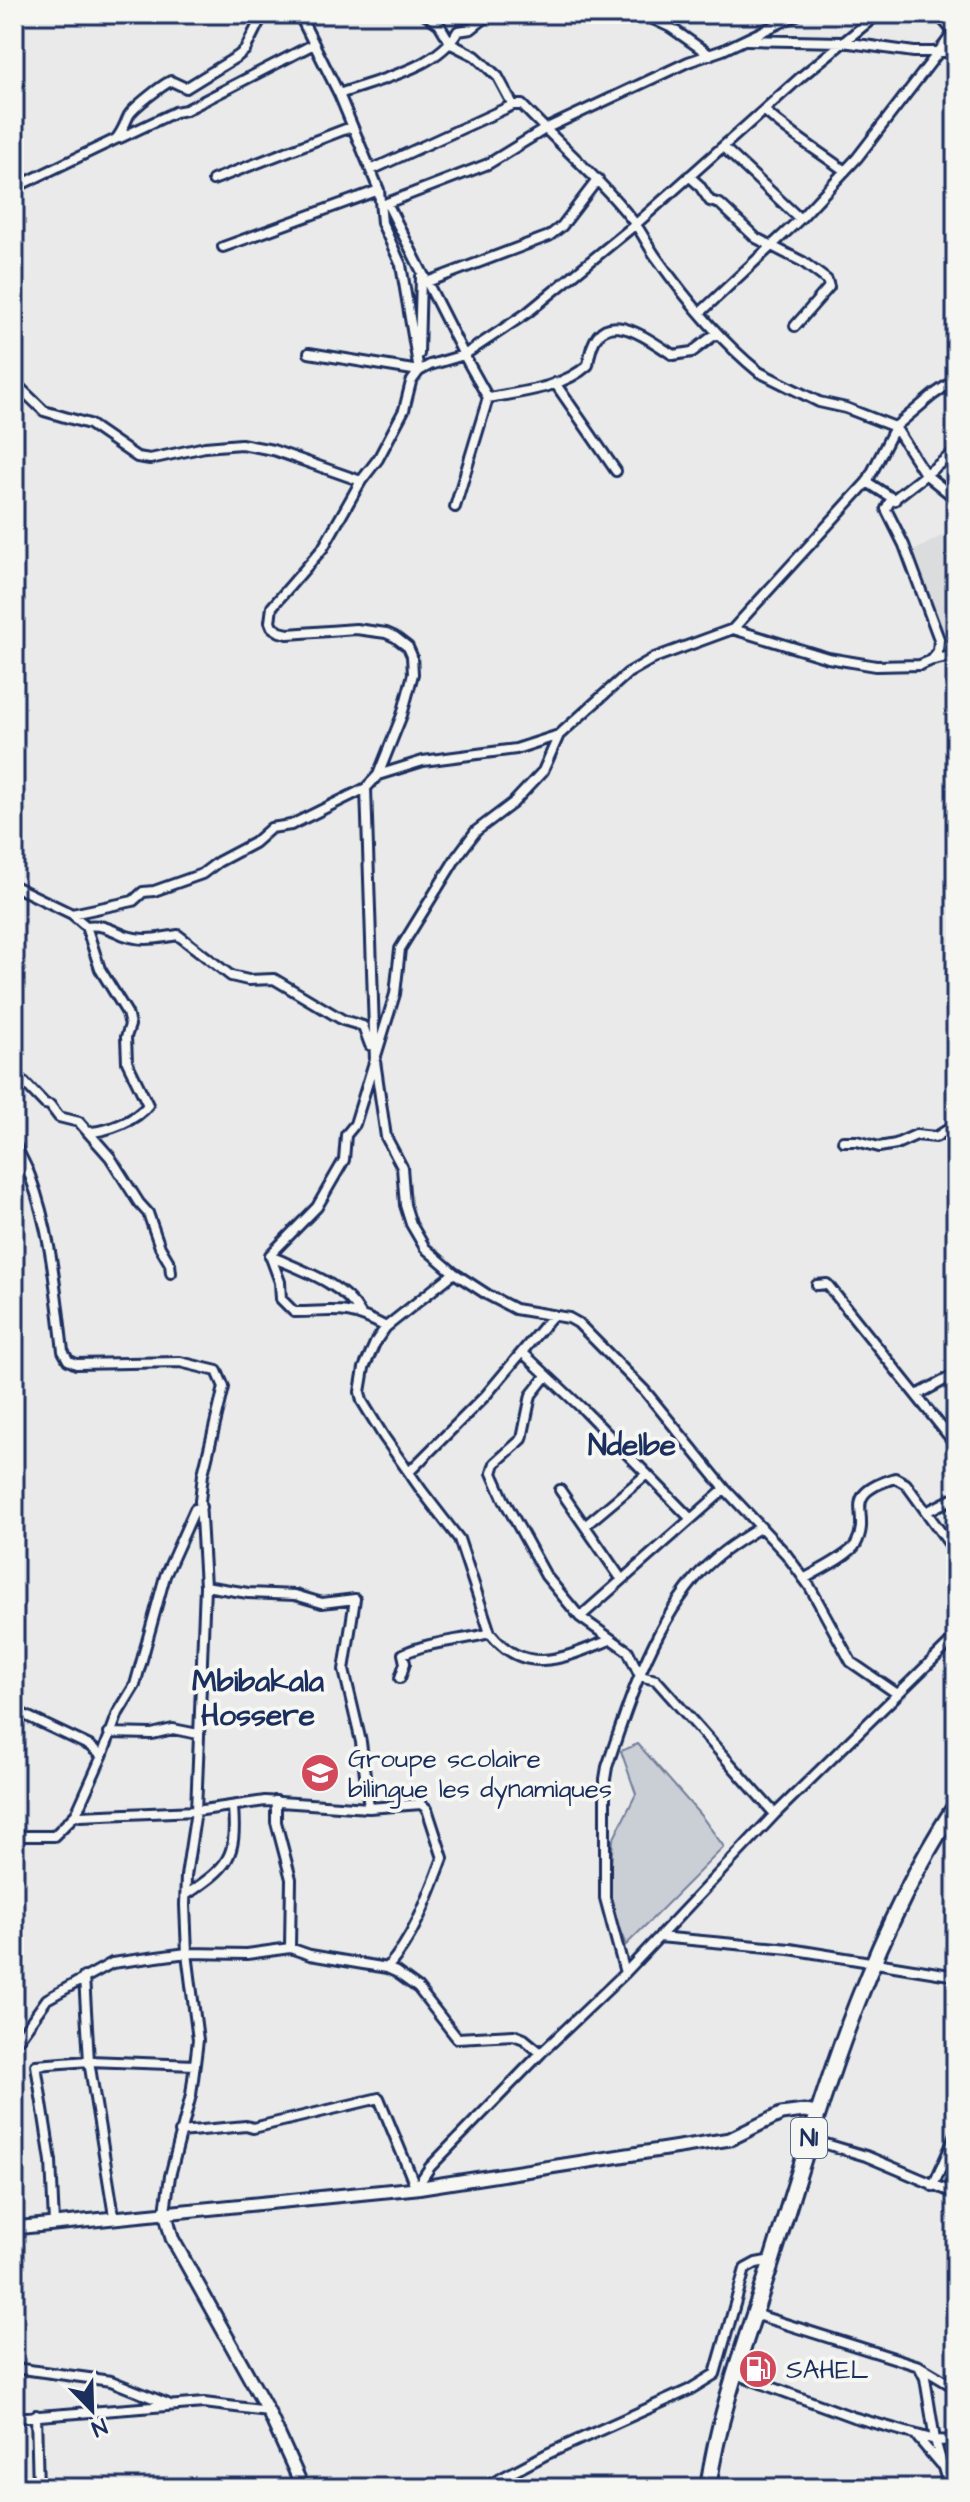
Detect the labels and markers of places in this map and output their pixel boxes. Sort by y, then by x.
place label: Groupe scolaire bilingue les dynamiques [348,1741,612,1809]
school or university icon: Groupe scolaire bilingue les dynamiques [299,1752,341,1794]
fuel station icon: SAHEL [737,2348,779,2390]
place label: SAHEL [786,2352,869,2388]

